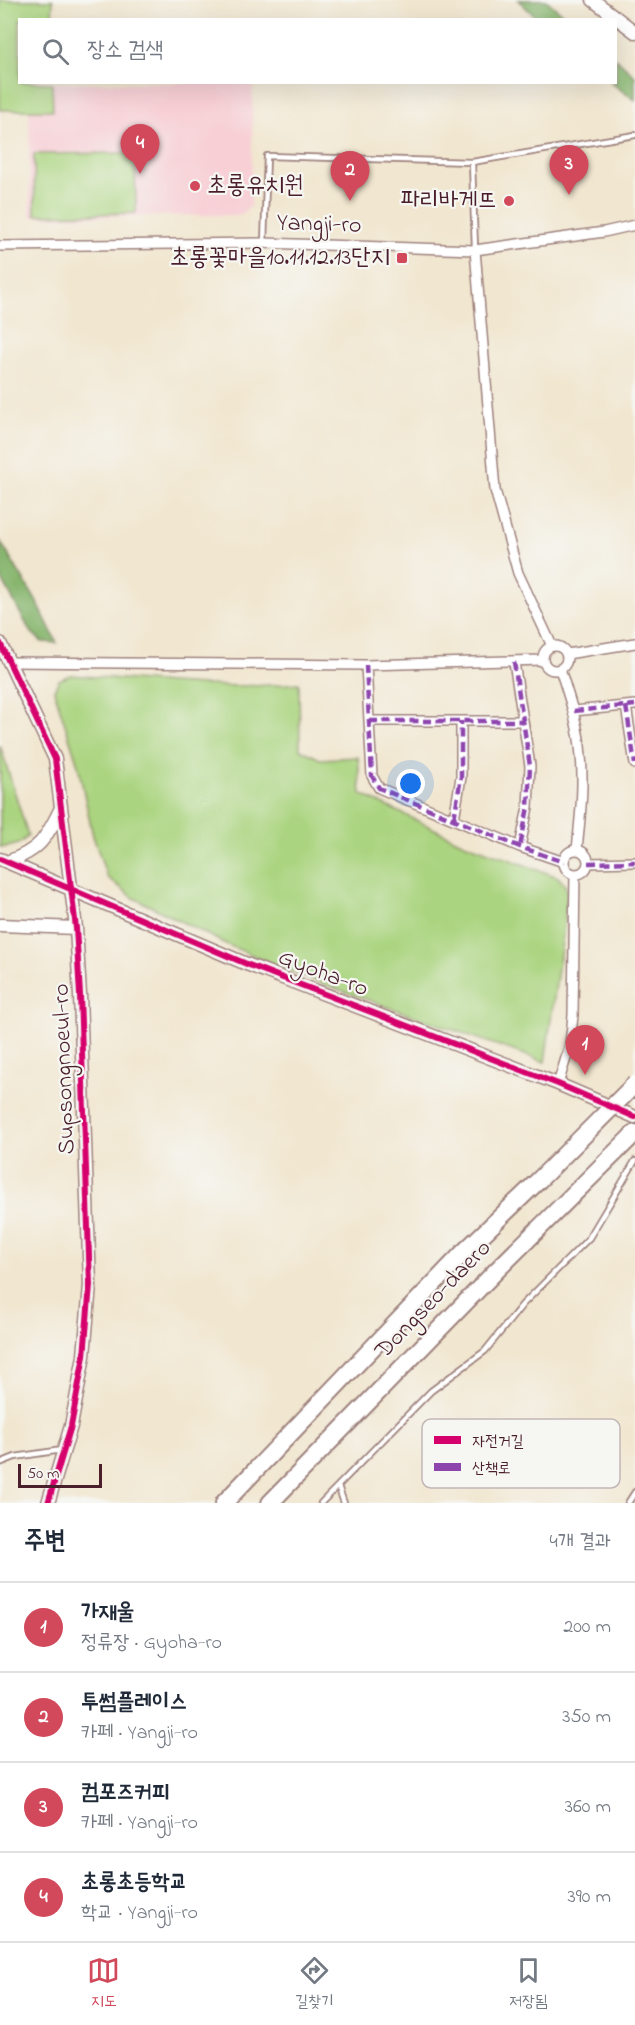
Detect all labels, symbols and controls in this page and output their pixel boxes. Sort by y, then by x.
search box [18,18,617,84]
icon: search [39,35,72,68]
text: 장소 검색 [87,35,163,67]
pin: 4 [120,124,160,174]
pin: 3 [550,146,588,195]
pin: 2 [330,152,370,201]
place label: 초롱유치원 [207,169,304,204]
marker: 초롱유치원 [188,179,202,193]
place label: 파리바게뜨 [400,184,497,219]
marker: 파리바게뜨 [502,194,516,208]
street label: Yangji-ro [276,206,362,244]
place label: 초롱꽃마을10.11.12.13단지 [170,241,390,276]
marker: 초롱꽃마을10.11.12.13단지 [395,251,409,265]
your location [396,769,425,798]
street label: Gyoha-ro [272,941,373,1008]
street label: Supsongnoeul-ro [45,983,85,1155]
pin: 1 [566,1026,604,1075]
street label: Dongseo-daero [367,1232,500,1368]
legend [422,1419,620,1488]
text: 자전거길 [472,1430,524,1454]
text: 산책로 [472,1457,511,1481]
scale bar [18,1461,102,1488]
text: 50 m [27,1462,59,1486]
text: 주변 [24,1523,66,1561]
text: 4개 결과 [549,1528,611,1557]
text: 가재울 [81,1597,134,1629]
text: 1 [40,1613,47,1642]
text: 200 m [563,1613,611,1642]
text: 정류장 · Gyoha-ro [81,1629,222,1658]
text: 투썸플레이스 [81,1687,187,1719]
text: 2 [39,1703,48,1732]
text: 350 m [562,1703,611,1732]
text: 카페 · Yangji-ro [81,1719,198,1748]
text: 컴포즈커피 [81,1777,170,1809]
text: 3 [39,1793,48,1822]
text: 360 m [565,1793,611,1822]
text: 카페 · Yangji-ro [81,1809,198,1838]
text: 초롱초등학교 [81,1867,187,1899]
text: 4 [39,1883,48,1912]
text: 390 m [568,1883,611,1912]
text: 학교 · Yangji-ro [81,1899,198,1928]
tab: 지도 [87,1954,120,2014]
tab: 길찾기 [295,1954,334,2014]
tab: 저장됨 [509,1954,548,2014]

